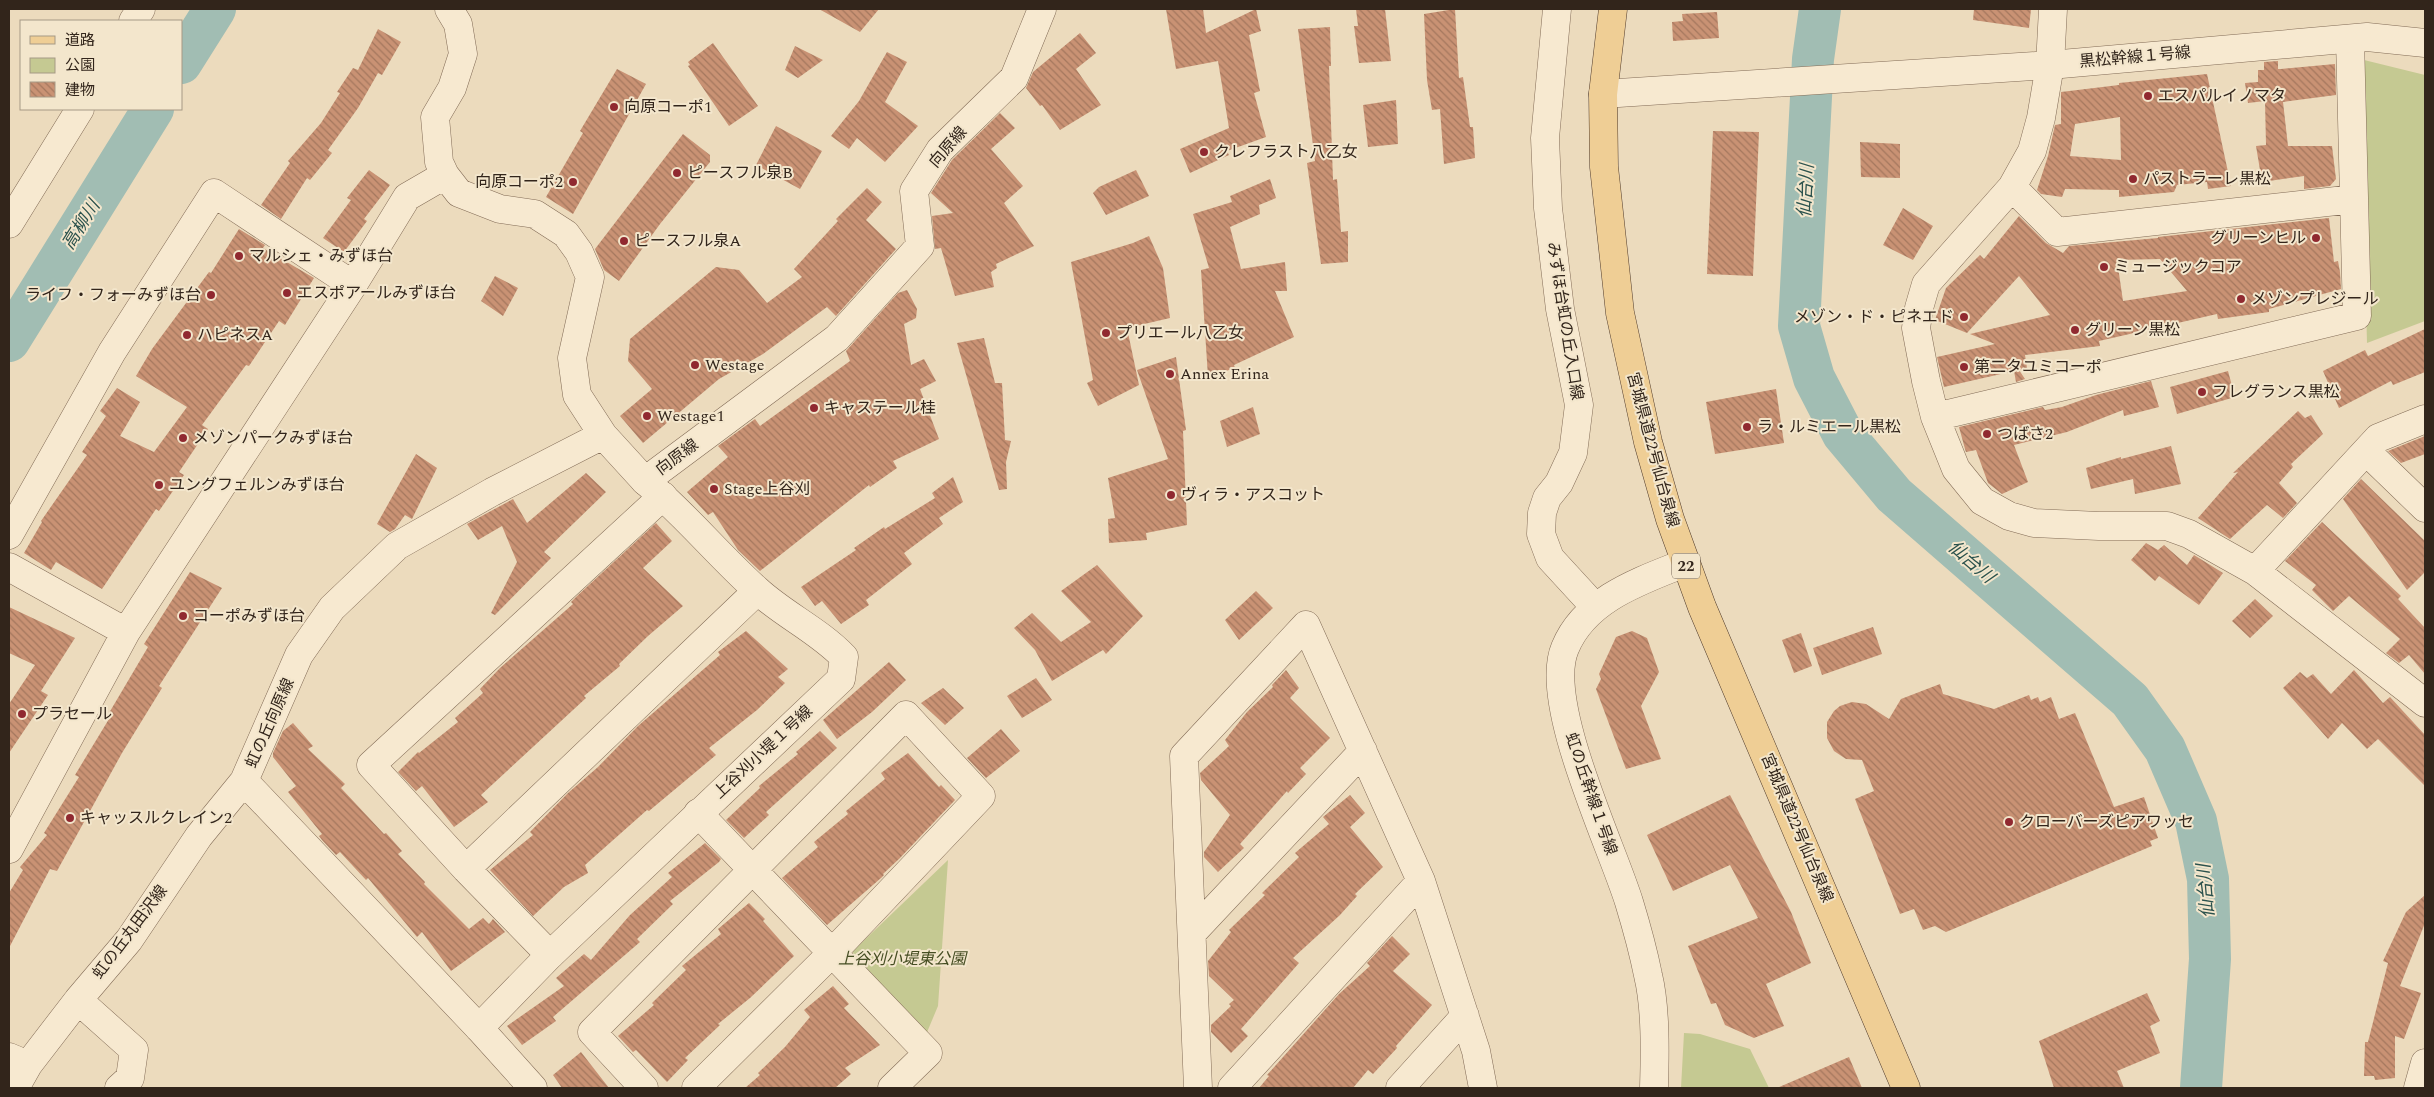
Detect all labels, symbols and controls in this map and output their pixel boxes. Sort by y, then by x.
legend [20,20,182,110]
text: 道路 [65,29,95,52]
street label: 黒松幹線１号線 [2078,40,2192,74]
text: 公園 [65,54,95,77]
text: 建物 [65,79,95,102]
place label: エスパルイノマタ [2158,84,2286,108]
marker: エスパルイノマタ [2142,90,2154,102]
place label: 向原コーポ1 [624,95,712,119]
marker: 向原コーポ1 [608,101,620,113]
street label: 向原線 [923,121,973,173]
place label: クレフラスト八乙女 [1214,140,1358,164]
marker: クレフラスト八乙女 [1198,146,1210,158]
place label: ピースフル泉B [687,161,793,185]
water label: 仙台川 [1791,161,1821,219]
marker: ピースフル泉B [671,167,683,179]
place label: パストラーレ黒松 [2143,167,2271,191]
place label: 向原コーポ2 [475,170,563,194]
marker: パストラーレ黒松 [2127,173,2139,185]
marker: 向原コーポ2 [567,176,579,188]
water label: 高柳川 [55,193,108,255]
place label: グリーンヒル [2211,226,2306,250]
place label: ピースフル泉A [634,229,741,253]
marker: グリーンヒル [2310,232,2322,244]
marker: ピースフル泉A [618,235,630,247]
street label: みずほ台虹の丘入口線 [1541,240,1589,402]
place label: マルシェ・みずほ台 [249,244,393,268]
marker: マルシェ・みずほ台 [233,250,245,262]
place label: ミュージックコア [2114,255,2242,279]
marker: ミュージックコア [2098,261,2110,273]
place label: エスポアールみずほ台 [297,281,456,305]
place label: ライフ・フォーみずほ台 [25,283,201,307]
marker: エスポアールみずほ台 [281,287,293,299]
place label: メゾンプレジール [2251,287,2379,311]
marker: ライフ・フォーみずほ台 [205,289,217,301]
marker: メゾンプレジール [2235,293,2247,305]
place label: メゾン・ド・ピネエド [1794,305,1954,329]
marker: メゾン・ド・ピネエド [1958,311,1970,323]
place label: グリーン黒松 [2085,318,2180,342]
place label: プリエール八乙女 [1116,321,1244,345]
place label: ハピネスA [197,323,273,347]
marker: グリーン黒松 [2069,324,2081,336]
marker: プリエール八乙女 [1100,327,1112,339]
marker: ハピネスA [181,329,193,341]
place label: Westage [705,353,765,377]
place label: 第二タユミコーポ [1974,355,2102,379]
marker: Westage [689,359,701,371]
marker: 第二タユミコーポ [1958,361,1970,373]
place label: Annex Erina [1180,362,1269,386]
marker: Annex Erina [1164,368,1176,380]
street label: 宮城県道22号仙台泉線 [1621,370,1685,530]
place label: フレグランス黒松 [2212,380,2340,404]
marker: フレグランス黒松 [2196,386,2208,398]
place label: キャステール桂 [824,396,936,420]
marker: キャステール桂 [808,402,820,414]
place label: Westage1 [657,404,725,428]
marker: Westage1 [641,410,653,422]
place label: ラ・ルミエール黒松 [1757,415,1901,439]
marker: ラ・ルミエール黒松 [1741,421,1753,433]
place label: つばさ2 [1997,422,2053,446]
place label: メゾンパークみずほ台 [193,426,353,450]
marker: つばさ2 [1981,428,1993,440]
marker: メゾンパークみずほ台 [177,432,189,444]
street label: 向原線 [651,433,703,481]
place label: ユングフェルンみずほ台 [169,473,345,497]
place label: Stage上谷刈 [724,477,810,501]
marker: ユングフェルンみずほ台 [153,479,165,491]
marker: Stage上谷刈 [708,483,720,495]
place label: ヴィラ・アスコット [1181,483,1325,507]
marker: ヴィラ・アスコット [1165,489,1177,501]
water label: 仙台川 [1942,534,2002,591]
road number: 22 [1672,554,1700,578]
place label: コーポみずほ台 [193,604,305,628]
marker: コーポみずほ台 [177,610,189,622]
street label: 虹の丘向原線 [240,674,300,772]
street label: 上谷刈小堤１号線 [708,700,818,804]
place label: プラセール [32,702,112,726]
marker: プラセール [16,708,28,720]
street label: 虹の丘幹線１号線 [1559,730,1623,858]
street label: 宮城県道22号仙台泉線 [1755,750,1839,906]
place label: キャッスルクレイン2 [80,806,232,830]
place label: クローバーズピアワッセ [2019,810,2194,834]
marker: キャッスルクレイン2 [64,812,76,824]
marker: クローバーズピアワッセ [2003,816,2015,828]
water label: 仙台川 [2190,861,2222,919]
street label: 虹の丘丸田沢線 [87,880,173,984]
park label: 上谷刈小堤東公園 [838,947,968,971]

